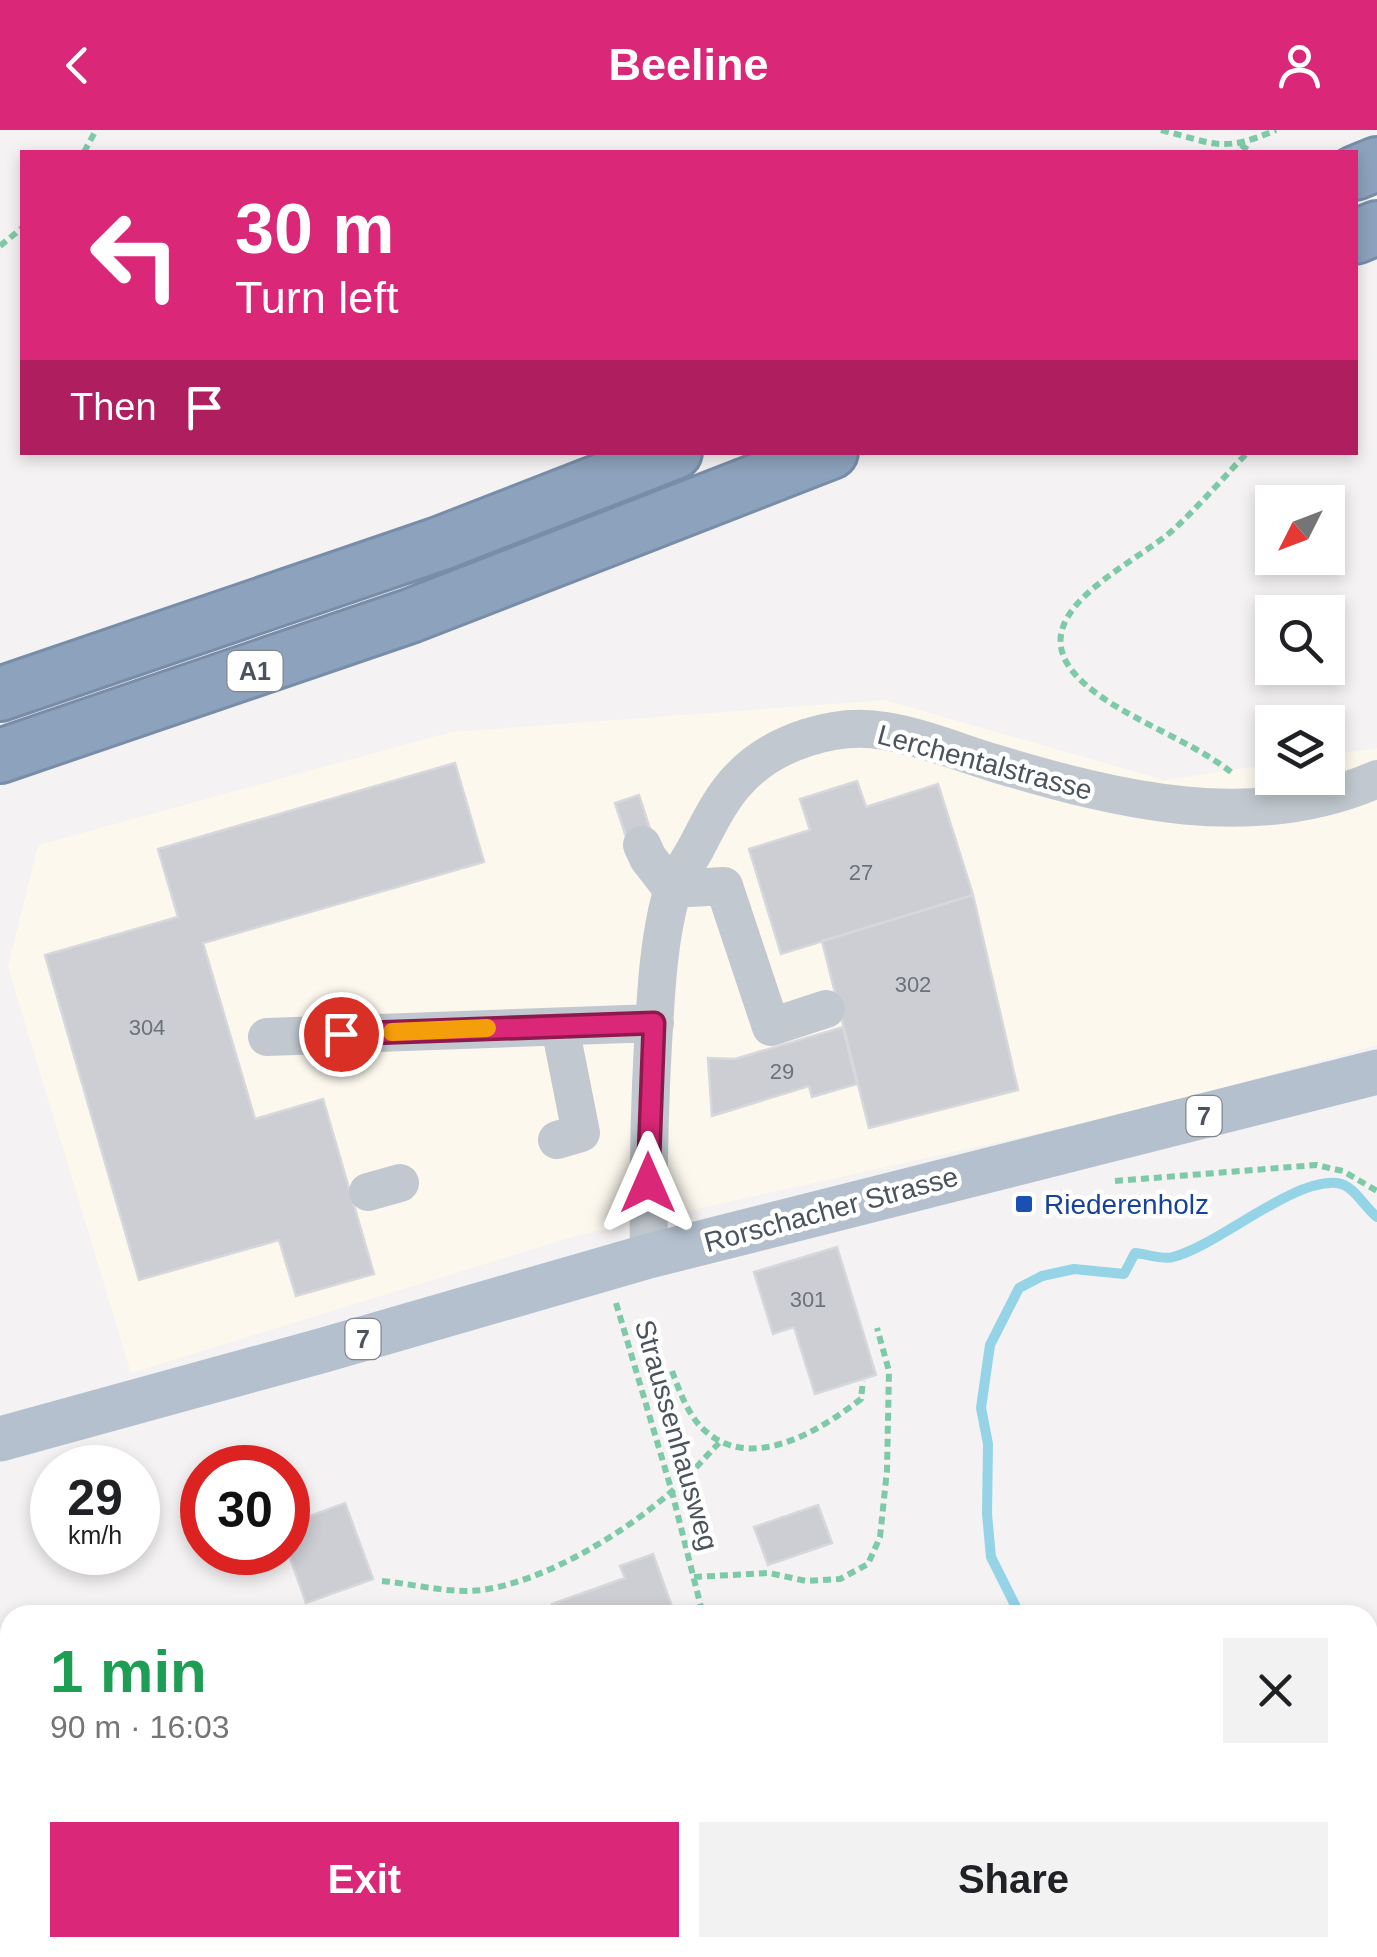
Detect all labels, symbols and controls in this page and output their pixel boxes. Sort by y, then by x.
icon: back [50,38,105,93]
icon: person [1272,38,1327,93]
text: Beeline [608,39,769,90]
icon: left [70,190,200,320]
text: 30 m [235,190,395,268]
text: Turn left [235,272,398,323]
icon: arrive [177,380,232,435]
text: Then [70,386,157,428]
north arrow [1255,485,1345,575]
map controls [1255,485,1345,795]
button: search [1255,595,1345,685]
road number: A1 [228,651,282,691]
button: layers [1255,705,1345,795]
street label: Lerchentalstrasse [874,719,1096,806]
house number: 27 [849,860,873,885]
house number: 302 [895,972,931,997]
pin [299,992,384,1077]
icon: arrive [314,1007,369,1062]
house number: 304 [129,1015,165,1040]
house number: 29 [770,1059,794,1084]
road number: 7 [1186,1096,1222,1136]
position arrow [596,1131,700,1235]
street label: Rorschacher Strasse [701,1161,961,1258]
place label: Riederenholz [1044,1189,1209,1220]
marker: Riederenholz [1013,1193,1035,1215]
house number: 301 [790,1287,826,1312]
street label: Straussenhausweg [629,1316,724,1554]
road number: 7 [346,1319,380,1359]
speed limit sign: 30 [180,1445,310,1575]
text: 29 [67,1470,123,1526]
text: km/h [68,1521,122,1549]
text: 1 min [50,1638,207,1705]
button: close [1223,1638,1328,1743]
text: 90 m · 16:03 [50,1709,230,1745]
button: Exit [50,1822,679,1937]
button: Share [699,1822,1328,1937]

